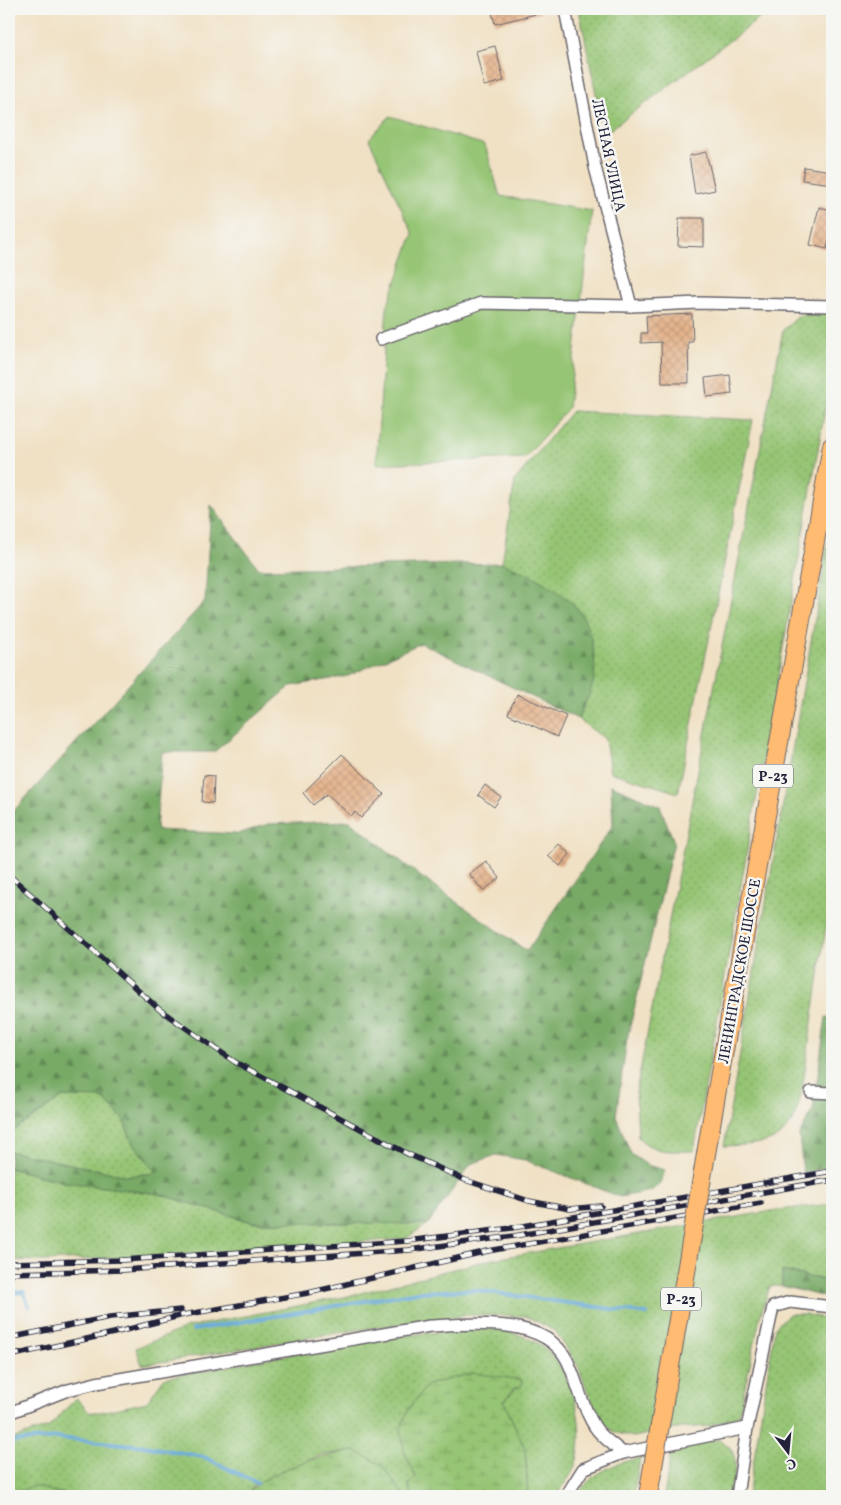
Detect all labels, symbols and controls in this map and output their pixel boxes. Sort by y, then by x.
street label: ЛЕСНАЯ УЛИЦА [585,97,630,214]
road number: Р-23 [753,764,793,788]
street label: ЛЕНИНГРАДСКОЕ ШОССЕ [714,877,767,1065]
road number: Р-23 [661,1288,701,1310]
north arrow [764,1428,814,1478]
text: С [784,1453,798,1473]

